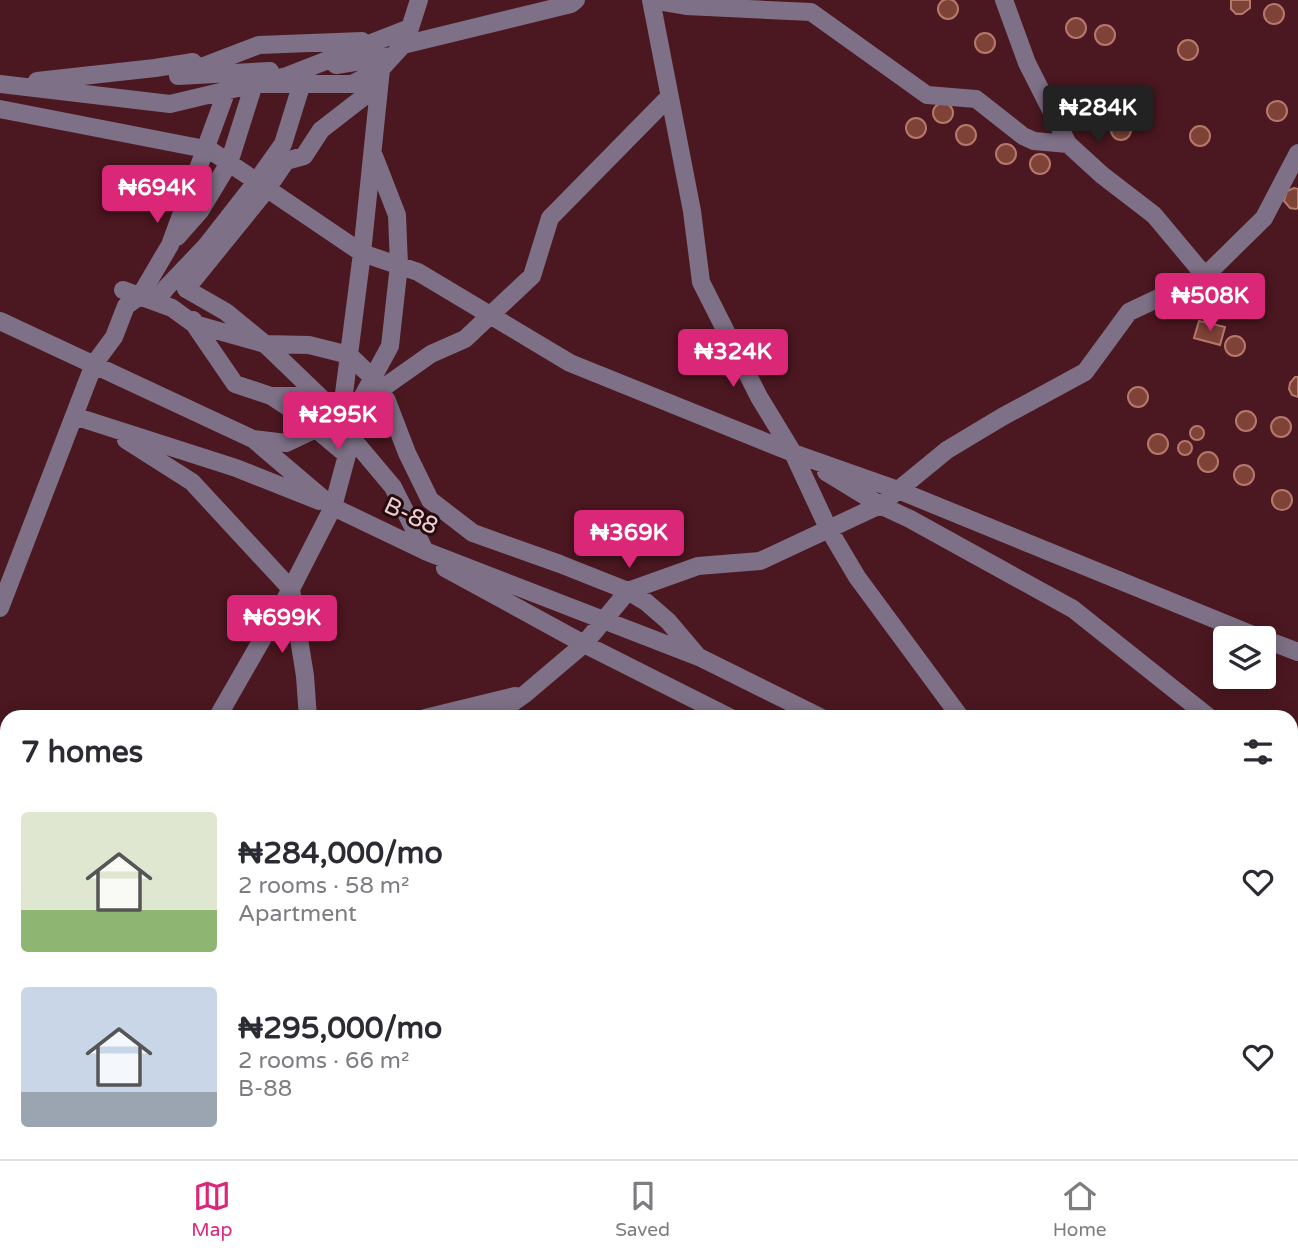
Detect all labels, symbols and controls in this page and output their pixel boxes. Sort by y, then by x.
pin: ₦284K [1049,86,1147,145]
text: ₦284K [1059,94,1137,122]
pin: ₦694K [108,166,206,225]
text: ₦694K [118,174,196,202]
pin: ₦508K [1161,274,1259,333]
text: ₦508K [1171,282,1249,310]
pin: ₦324K [684,330,782,389]
text: ₦324K [694,338,772,366]
pin: ₦295K [289,392,387,452]
text: ₦295K [299,401,377,429]
street label: B-88 [379,491,443,541]
pin: ₦369K [580,510,678,570]
text: ₦369K [590,519,668,547]
pin: ₦699K [233,596,331,655]
text: ₦699K [243,604,321,632]
map controls [1213,626,1276,689]
button: layers [1213,626,1276,689]
icon: filters [1239,733,1277,771]
text: 7 homes [21,734,143,771]
text: ₦284,000/mo [238,835,443,872]
icon: home [77,840,161,924]
icon: heart [1239,863,1277,901]
text: 2 rooms · 58 m² [238,872,409,900]
text: Apartment [238,900,357,928]
text: ₦295,000/mo [238,1010,442,1047]
icon: home [77,1015,161,1099]
icon: heart [1239,1038,1277,1076]
text: 2 rooms · 66 m² [238,1047,409,1075]
text: B-88 [238,1075,292,1103]
tab: Map [191,1177,232,1241]
tab: Saved [615,1177,670,1241]
tab: Home [1053,1177,1107,1241]

